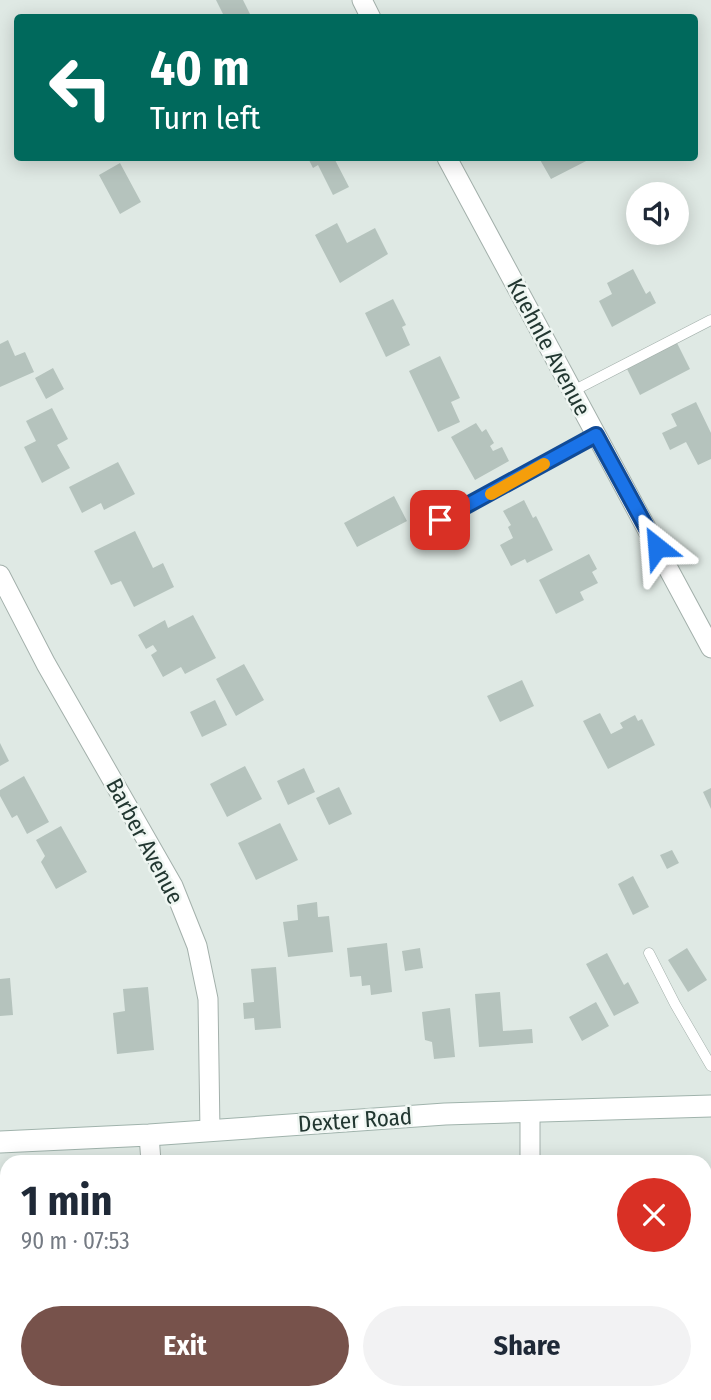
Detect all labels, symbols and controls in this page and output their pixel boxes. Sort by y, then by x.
text: 40 m [150,39,250,98]
icon: left [35,42,126,133]
text: Turn left [150,99,260,137]
map controls [626,182,689,245]
button: sound [626,182,689,245]
street label: Kuehnle Avenue [501,274,597,420]
pin [410,490,470,550]
icon: arrive [421,501,459,539]
position arrow [620,510,694,584]
street label: Barber Avenue [100,773,190,909]
street label: Dexter Road [297,1102,413,1138]
text: 1 min [21,1176,112,1226]
button: close [617,1178,691,1252]
text: 90 m · 07:53 [21,1227,130,1255]
button: Exit [21,1306,349,1386]
button: Share [363,1306,691,1386]

